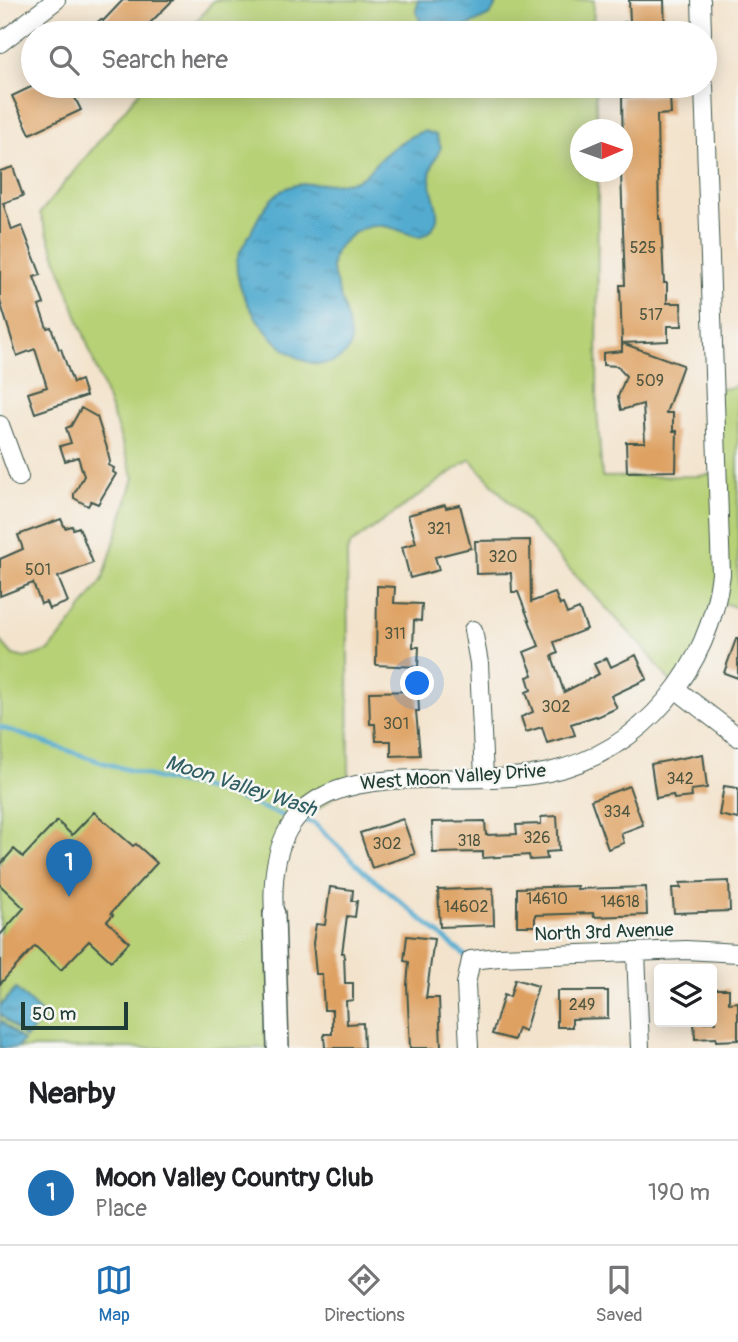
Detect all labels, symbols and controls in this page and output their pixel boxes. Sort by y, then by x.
search box [21,21,717,98]
icon: search [45,41,83,79]
text: Search here [101,44,228,76]
north arrow [570,119,633,182]
house number: 525 [630,238,656,258]
house number: 517 [639,305,663,325]
house number: 509 [636,371,664,391]
house number: 321 [427,519,451,539]
house number: 320 [489,547,517,567]
house number: 501 [25,560,51,580]
house number: 311 [384,624,406,644]
your location [400,666,434,700]
house number: 302 [542,697,570,717]
house number: 301 [383,714,409,734]
water label: Moon Valley Wash [162,749,321,823]
street label: West Moon Valley Drive [359,758,547,795]
house number: 342 [666,769,694,789]
house number: 334 [603,802,631,822]
house number: 326 [523,828,551,848]
house number: 318 [457,831,481,851]
house number: 302 [373,834,401,854]
pin: 1 [46,839,92,897]
house number: 14610 [526,889,568,909]
house number: 14618 [600,892,640,912]
house number: 14602 [444,897,488,917]
street label: North 3rd Avenue [534,918,675,946]
map controls [654,964,717,1027]
button: layers [654,964,717,1027]
house number: 249 [569,995,595,1015]
scale bar [21,999,128,1031]
text: 50 m [32,1002,76,1026]
text: Nearby [28,1075,115,1112]
text: Moon Valley Country Club [95,1162,373,1194]
text: 1 [47,1178,56,1207]
text: 190 m [648,1178,710,1207]
text: Place [95,1194,147,1223]
tab: Map [95,1261,133,1327]
tab: Directions [324,1261,405,1327]
tab: Saved [595,1261,643,1327]

